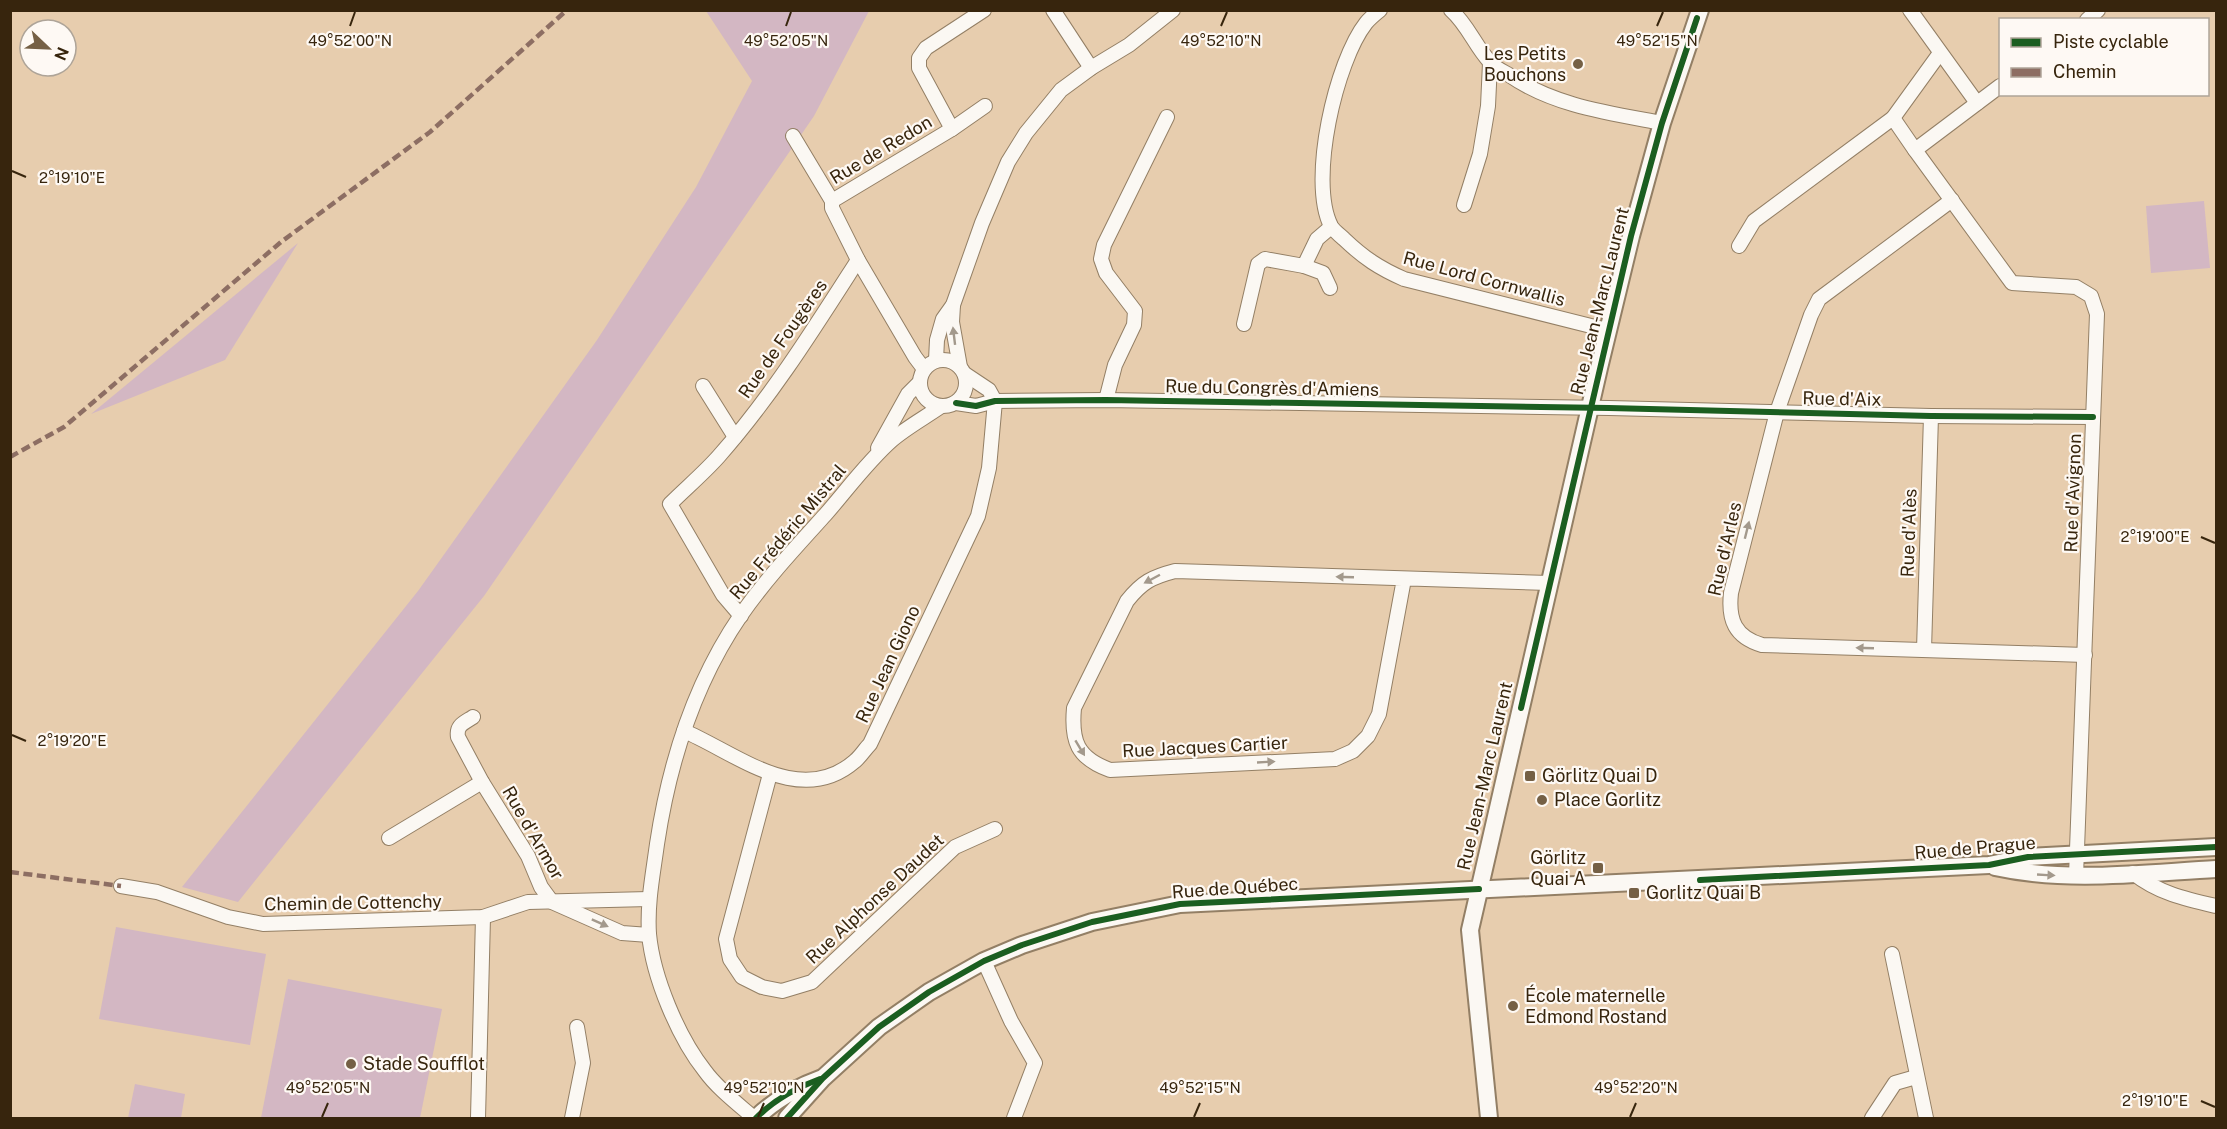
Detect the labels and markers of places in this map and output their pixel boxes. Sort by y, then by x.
place label: Les Petits Bouchons [1484,43,1566,85]
marker: Les Petits Bouchons [1571,57,1585,71]
place label: Görlitz Quai D [1542,765,1657,786]
marker: Görlitz Quai D [1523,769,1537,783]
place label: Place Gorlitz [1554,789,1661,810]
marker: Place Gorlitz [1535,793,1549,807]
place label: Görlitz Quai A [1530,847,1586,889]
marker: Görlitz Quai A [1591,861,1605,875]
place label: Gorlitz Quai B [1646,882,1761,903]
marker: Gorlitz Quai B [1627,886,1641,900]
place label: École maternelle Edmond Rostand [1525,984,1667,1027]
marker: École maternelle Edmond Rostand [1506,999,1520,1013]
place label: Stade Soufflot [363,1053,485,1074]
marker: Stade Soufflot [344,1057,358,1071]

